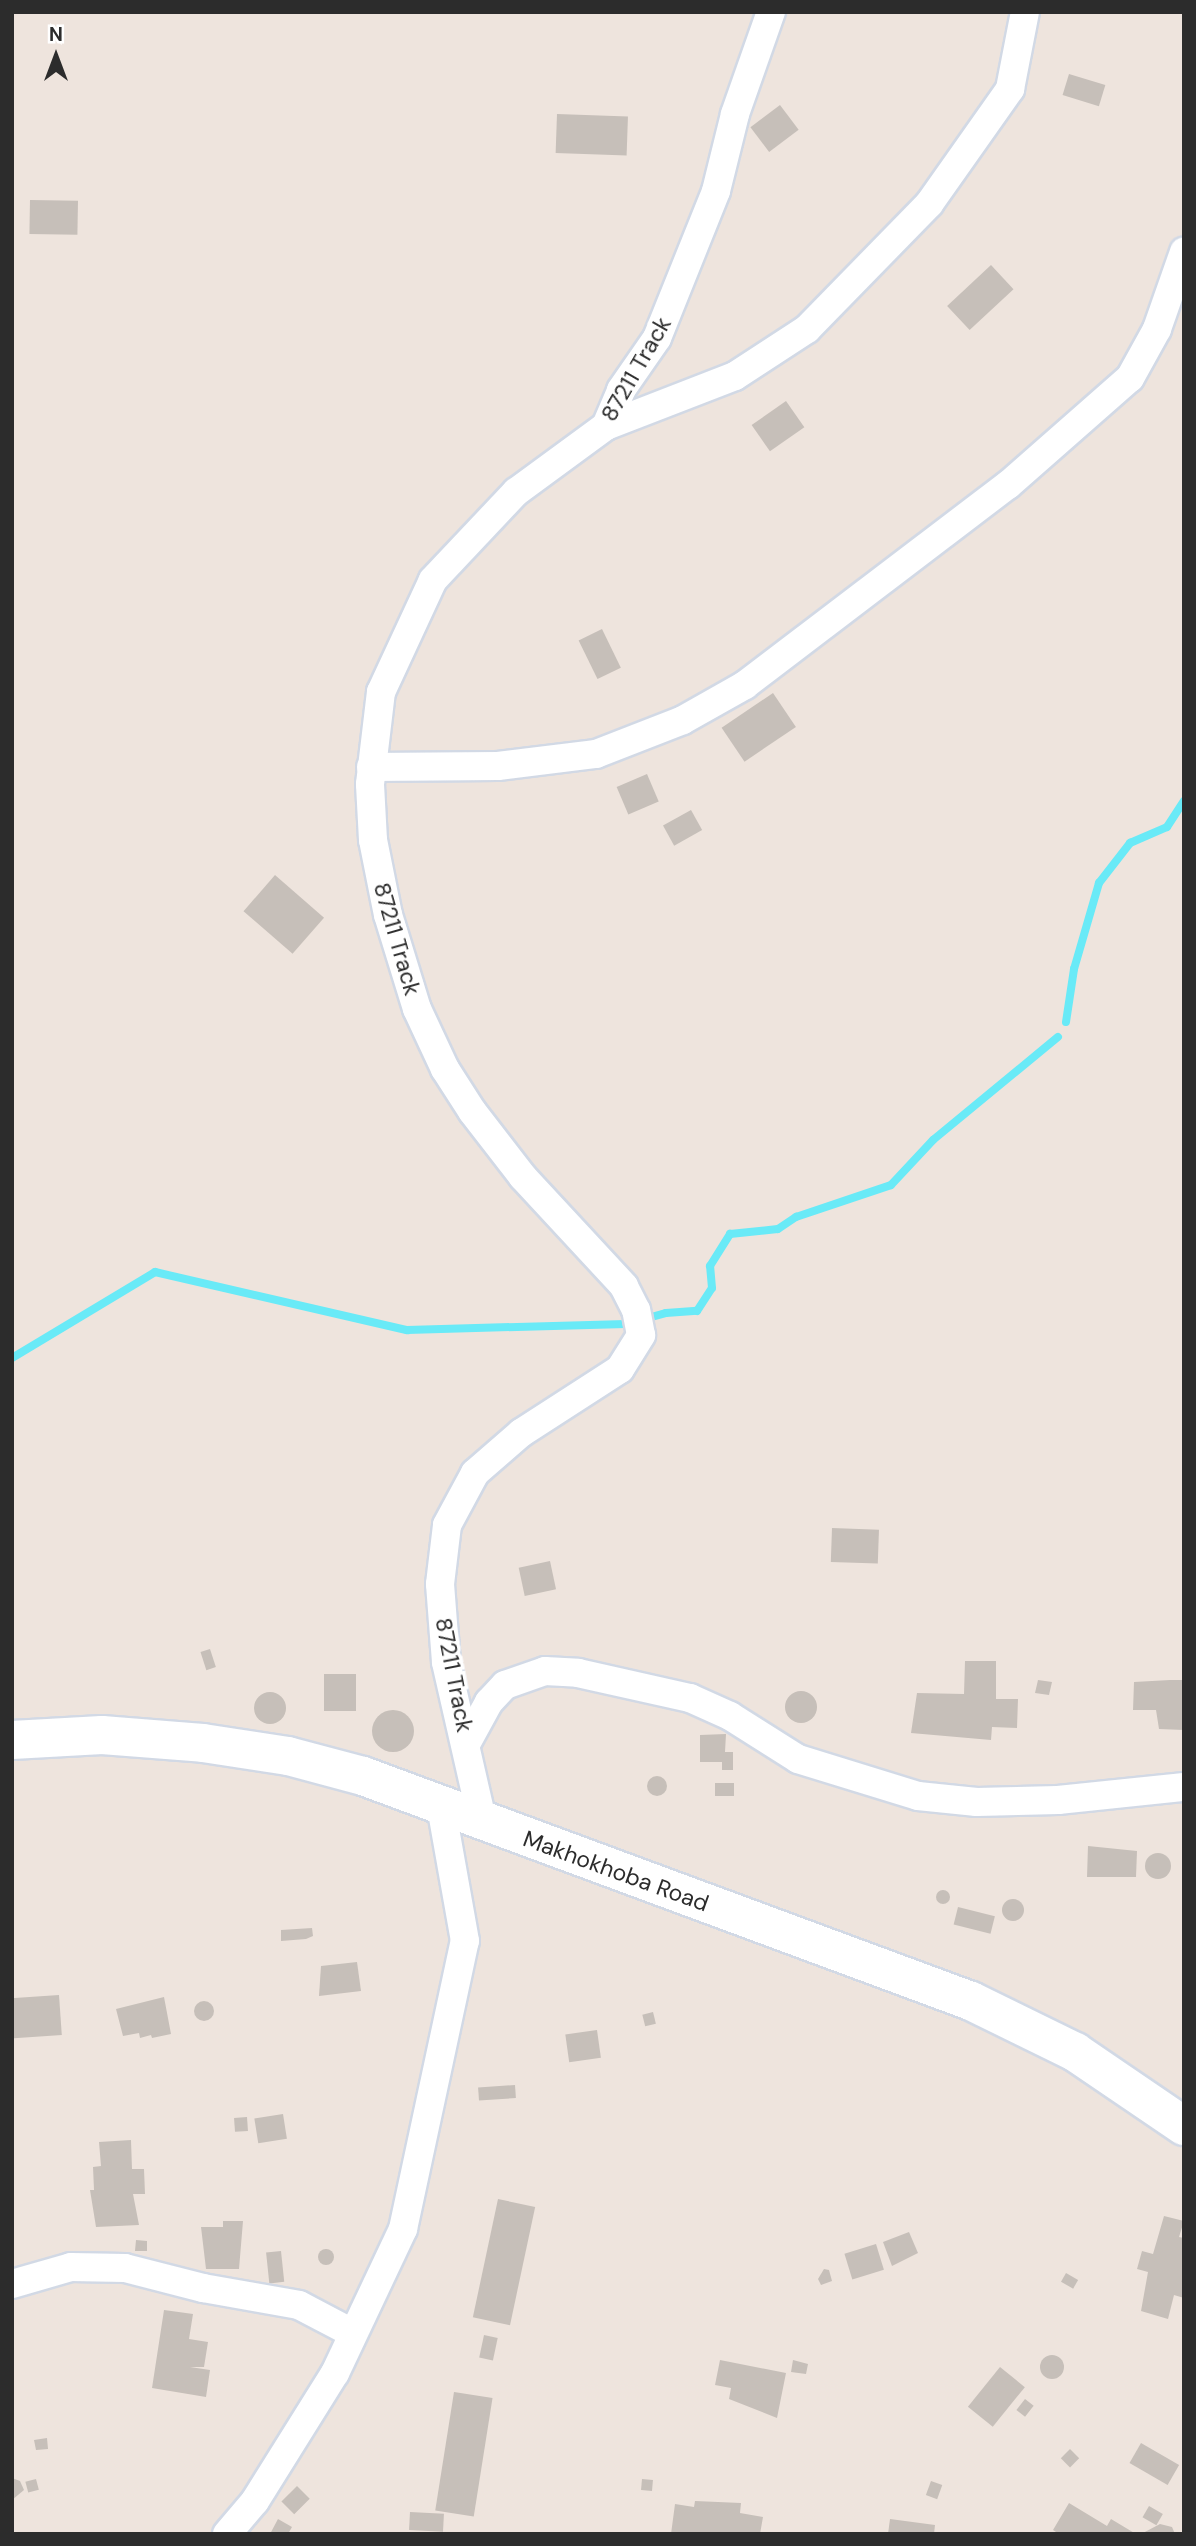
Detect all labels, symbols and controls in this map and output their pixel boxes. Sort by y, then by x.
north arrow [21,21,91,91]
text: N [49,22,63,47]
street label: 87211 Track [595,312,677,426]
street label: 87211 Track [368,879,426,999]
street label: 87211 Track [429,1615,479,1735]
street label: Makhokhoba Road [520,1825,712,1917]

